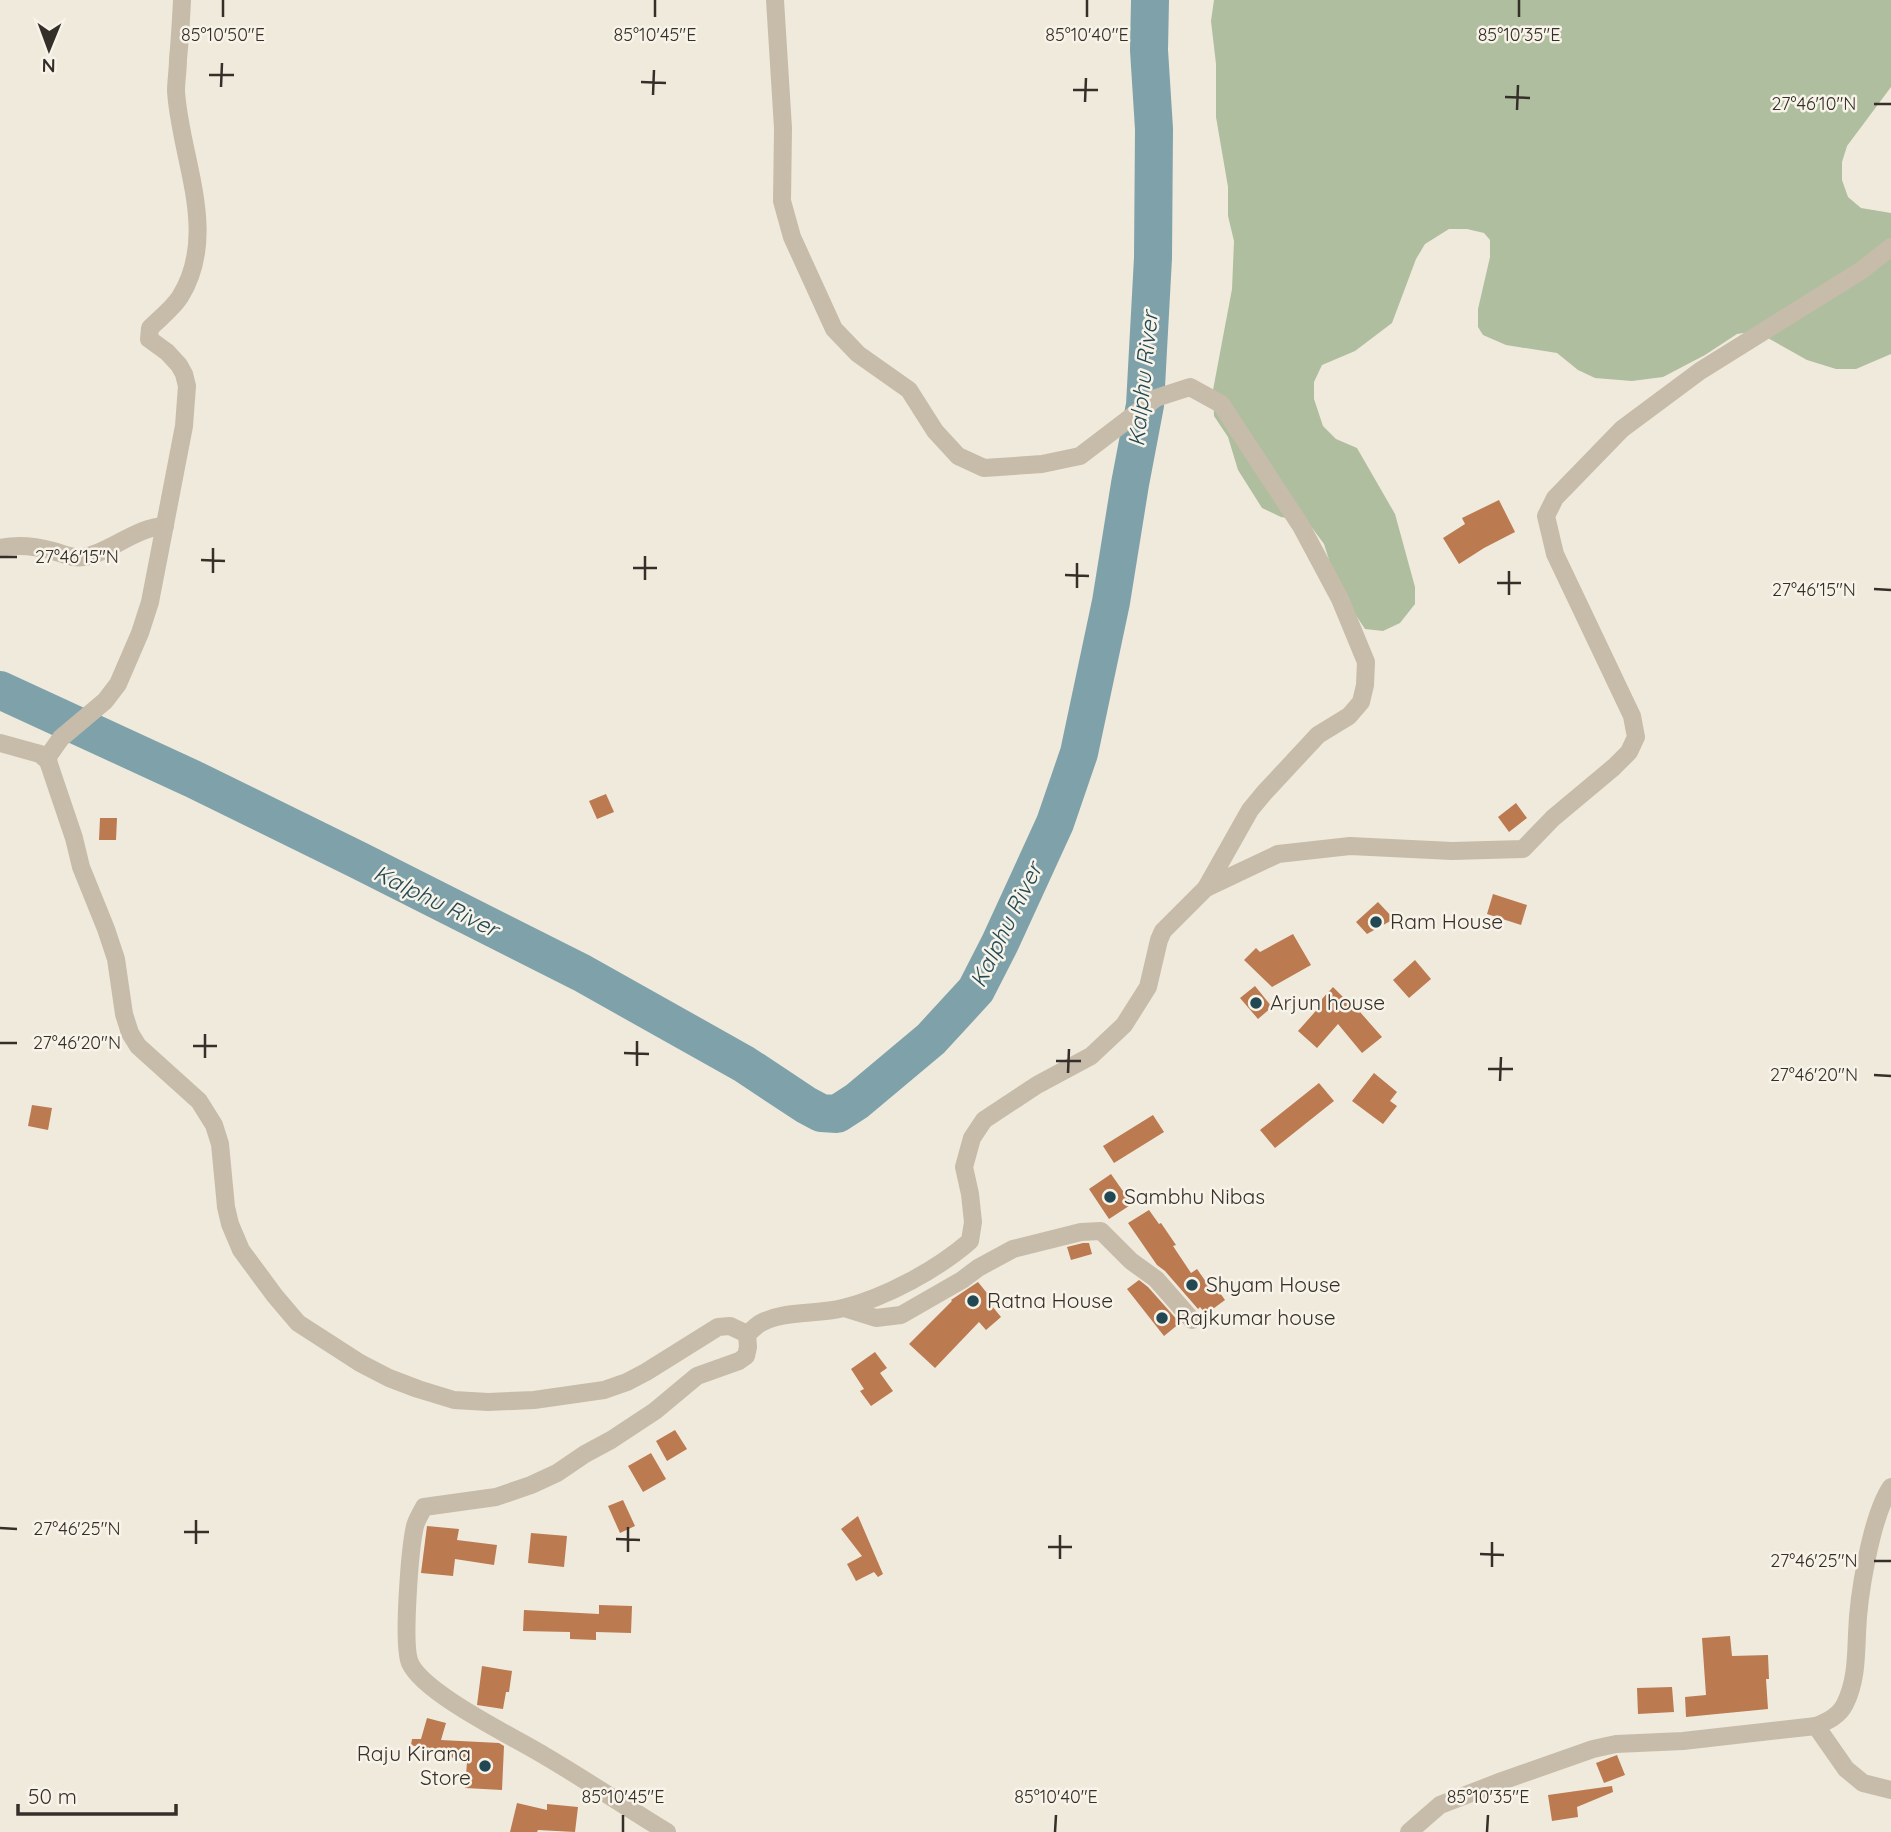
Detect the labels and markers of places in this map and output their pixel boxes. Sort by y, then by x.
place label: Ram House [1390,908,1503,934]
marker: Ram House [1368,914,1384,930]
place label: Arjun house [1270,989,1385,1015]
marker: Arjun house [1248,995,1264,1011]
place label: Sambhu Nibas [1124,1183,1265,1209]
marker: Sambhu Nibas [1102,1189,1118,1205]
place label: Shyam House [1206,1271,1341,1297]
marker: Shyam House [1184,1277,1200,1293]
place label: Ratna House [987,1287,1113,1313]
marker: Ratna House [965,1293,981,1309]
place label: Rajkumar house [1176,1304,1336,1330]
marker: Rajkumar house [1154,1310,1170,1326]
place label: Raju Kirana Store [357,1740,471,1790]
marker: Raju Kirana Store [477,1758,493,1774]

